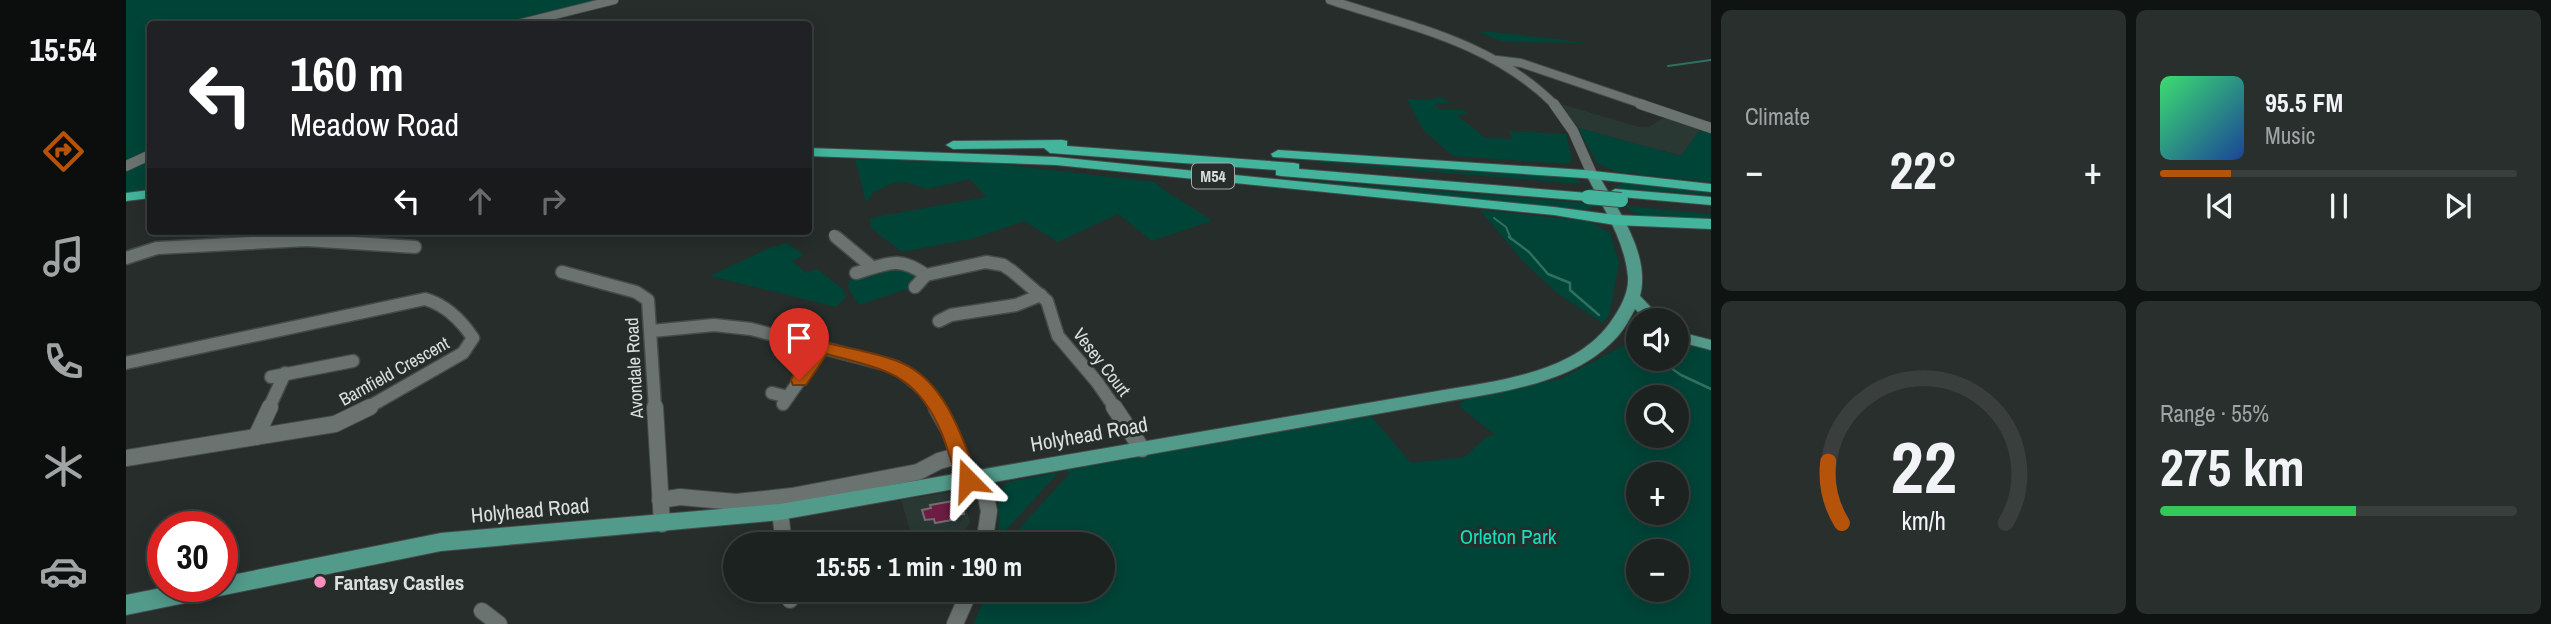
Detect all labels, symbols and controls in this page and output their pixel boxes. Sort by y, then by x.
text: 15:54 [29,28,97,71]
text: 160 m [290,40,404,106]
icon: left [175,49,266,140]
text: 95.5 FM [2265,85,2343,120]
text: Climate [1745,101,1810,132]
text: Meadow Road [290,103,459,146]
text: Music [2265,120,2315,151]
icon: directions [39,127,88,176]
text: 22° [1889,135,1958,205]
text: − [1745,145,1763,196]
text: + [2084,145,2102,196]
road number: M54 [1192,164,1234,188]
icon: left [388,182,426,220]
icon: ahead [461,182,499,220]
icon: right [534,182,572,220]
icon: previous [2201,187,2239,225]
icon: pause [2320,187,2358,225]
icon: next [2439,187,2477,225]
icon: music [39,232,88,281]
pin [769,308,829,380]
map controls [1626,308,1689,602]
button: sound [1626,308,1689,371]
street label: Avondale Road [619,317,649,420]
icon: arrive [780,319,818,357]
street label: Vesey Court [1067,323,1137,401]
street label: Barnfield Crescent [334,330,454,412]
icon: phone [39,337,88,386]
button: search [1626,385,1689,448]
text: Range · 55% [2160,398,2269,429]
street label: Holyhead Road [1028,409,1150,459]
text: 22 [1890,419,1957,517]
text: 275 km [2160,432,2305,502]
icon: climate [39,442,88,491]
position arrow [931,443,1005,517]
button: + [1626,462,1689,525]
street label: Holyhead Road [470,490,590,530]
text: km/h [1901,504,1946,538]
speed limit sign: 30 [147,511,238,602]
park label: Orleton Park [1460,522,1557,551]
button: − [1626,539,1689,602]
icon: car [39,547,88,596]
text: 15:55 · 1 min · 190 m [816,549,1022,584]
place label: Fantasy Castles [334,568,464,597]
marker: Fantasy Castles [312,574,328,590]

